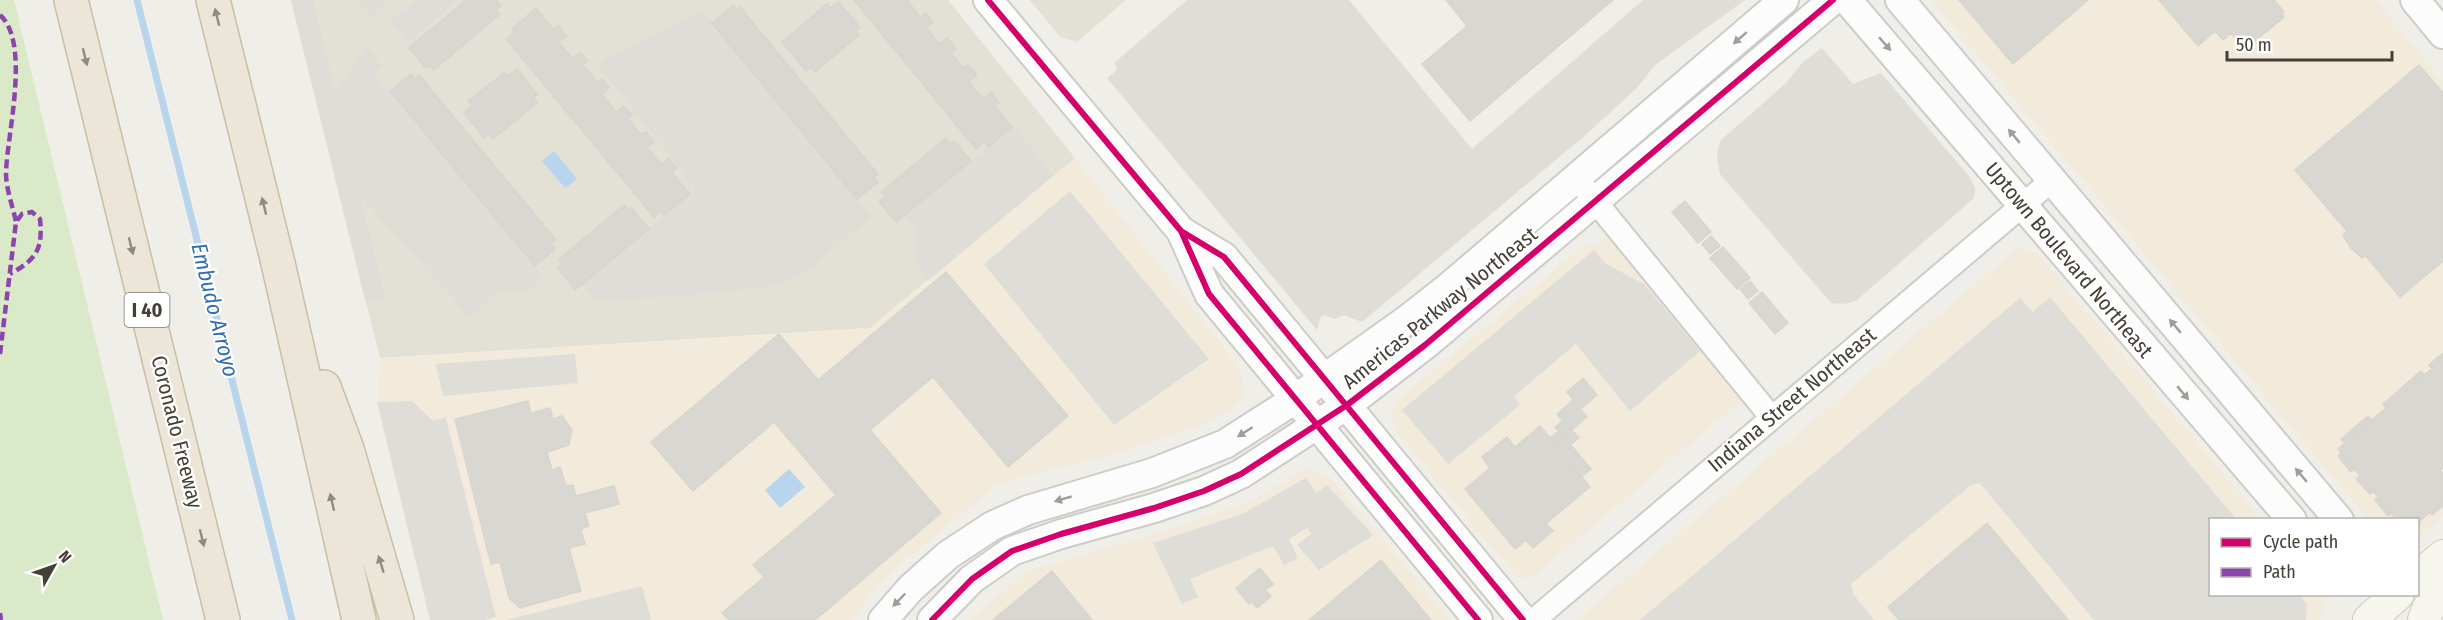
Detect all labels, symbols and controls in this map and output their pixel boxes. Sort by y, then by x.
one-way arrow [211,8,221,26]
scale bar [2227,24,2392,62]
one-way arrow [1733,31,1748,44]
text: 50 m [2236,34,2272,56]
one-way arrow [1878,36,1891,51]
one-way arrow [80,48,90,66]
one-way arrow [2008,129,2021,144]
street label: Uptown Boulevard Northeast [1979,157,2159,363]
one-way arrow [258,197,268,216]
street label: Americas Parkway Northeast [1337,221,1543,395]
one-way arrow [127,237,137,255]
water label: Embudo Arroyo [185,240,245,380]
road number: I 40 [124,293,170,327]
one-way arrow [2169,319,2182,334]
street label: Indiana Street Northeast [1703,322,1881,478]
street label: Coronado Freeway [145,353,209,512]
one-way arrow [2176,385,2189,400]
one-way arrow [1237,426,1253,437]
one-way arrow [2295,468,2308,483]
one-way arrow [327,492,336,511]
one-way arrow [1054,495,1072,504]
legend [2209,518,2419,596]
one-way arrow [198,528,208,547]
text: Cycle path [2263,531,2338,553]
north arrow [24,536,84,596]
text: N [55,547,75,566]
one-way arrow [376,555,385,573]
text: Path [2263,561,2296,583]
one-way arrow [893,593,907,607]

